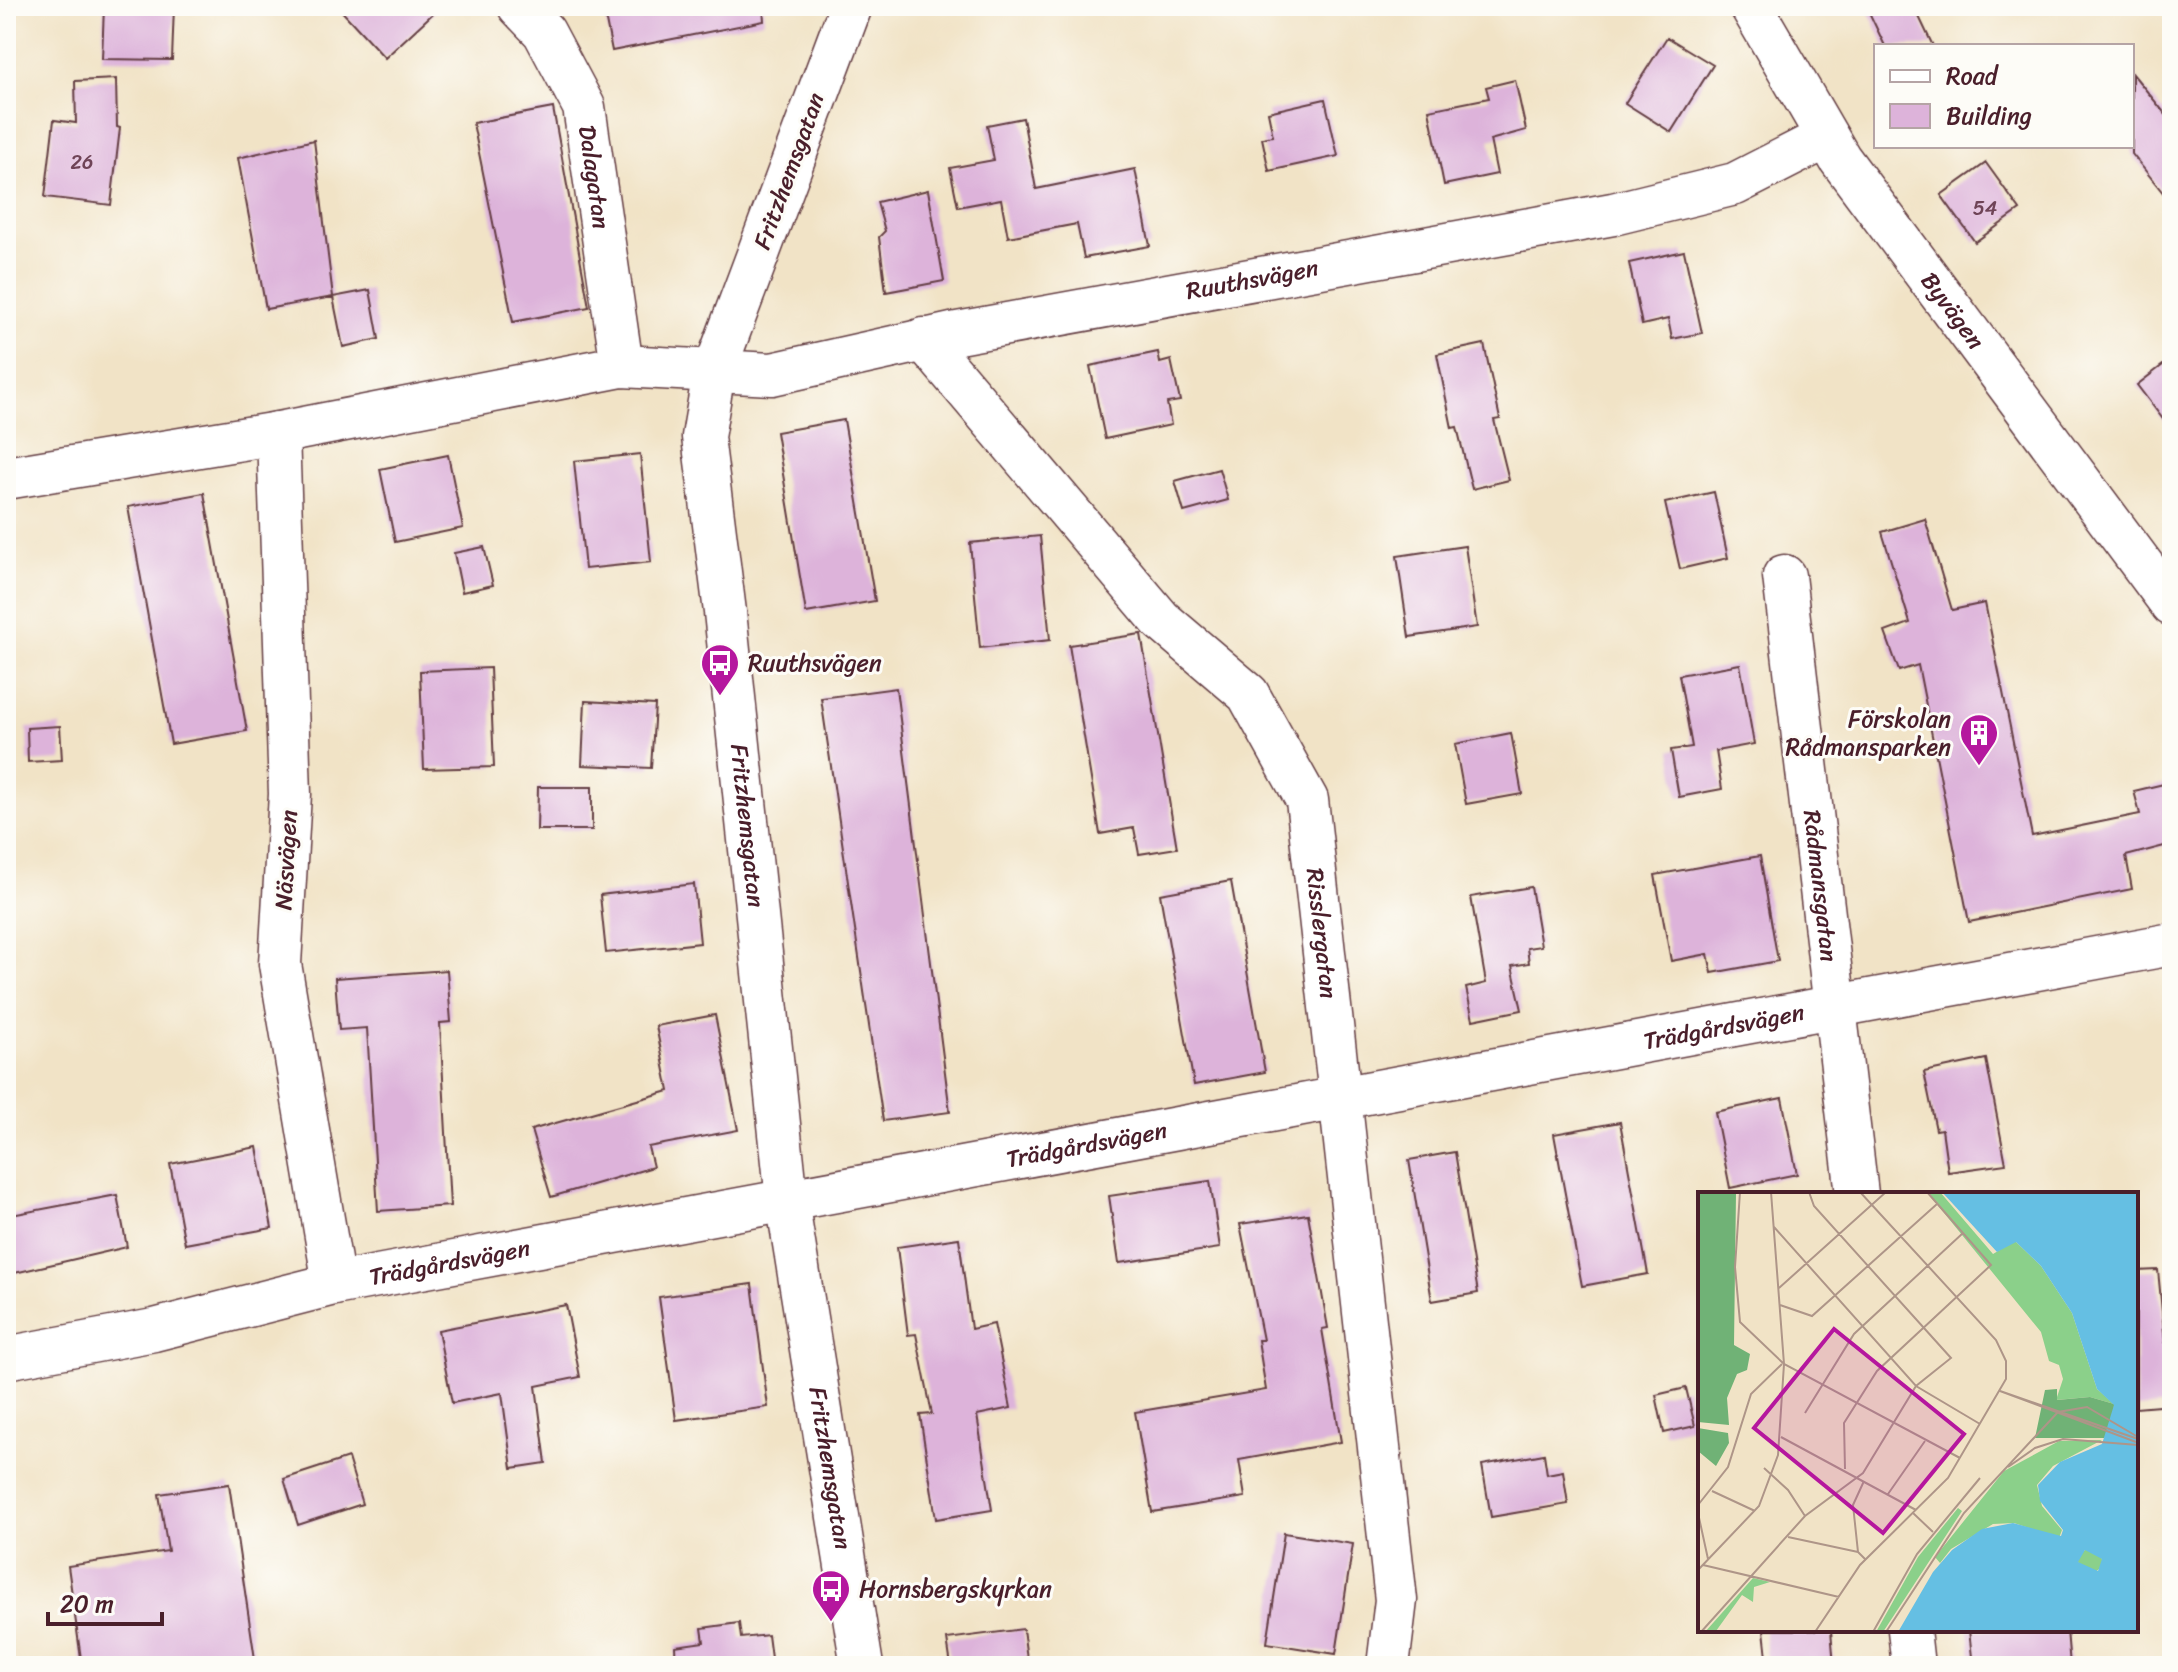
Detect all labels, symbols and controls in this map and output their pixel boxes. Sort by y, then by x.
legend [1874,44,2134,148]
text: Road [1946,55,2000,97]
street label: Fritzhemsgatan [741,87,837,255]
text: Building [1946,95,2032,137]
street label: Dalagatan [566,123,623,232]
house number: 26 [71,145,93,180]
house number: 54 [1973,191,1997,226]
street label: Ruuthsvägen [1183,247,1322,312]
street label: Byvägen [1910,263,1996,359]
bus stop icon: Ruuthsvägen [699,642,741,697]
place label: Ruuthsvägen [748,642,882,684]
place label: Förskolan Rådmansparken [1785,698,1951,768]
building icon: Förskolan Rådmansparken [1958,712,2000,767]
street label: Fritzhemsgatan [718,742,777,910]
street label: Rådmansgatan [1791,808,1850,964]
street label: Näsvägen [262,809,310,911]
street label: Risslergatan [1294,866,1350,1001]
street label: Trädgårdsvägen [1640,991,1808,1062]
street label: Trädgårdsvägen [1003,1109,1171,1180]
inset map [1698,1192,2138,1632]
street label: Trädgårdsvägen [366,1227,534,1298]
street label: Fritzhemsgatan [796,1384,864,1553]
bus stop icon: Hornsbergskyrkan [810,1568,852,1623]
place label: Hornsbergskyrkan [859,1568,1052,1610]
scale bar [48,1576,162,1626]
text: 20 m [60,1583,114,1625]

